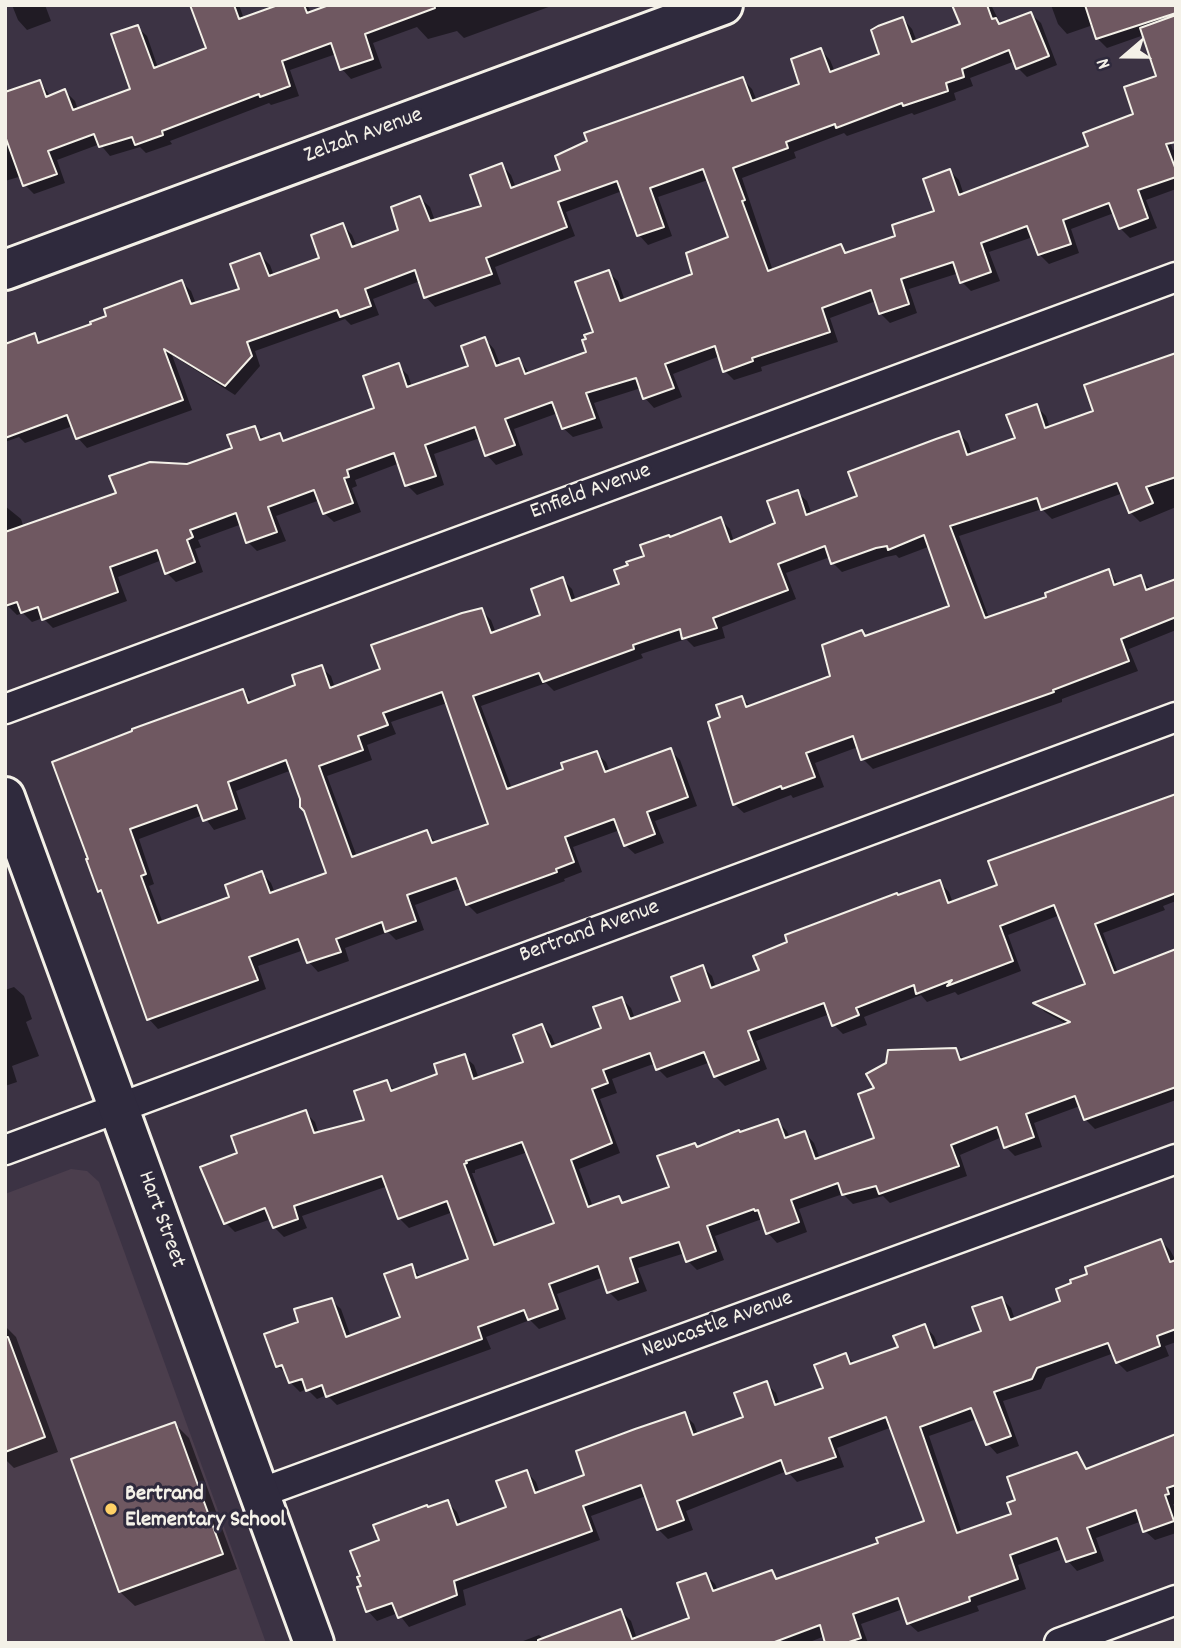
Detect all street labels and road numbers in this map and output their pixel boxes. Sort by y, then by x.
street label: Zelzah Avenue [301,103,427,171]
street label: Enfield Avenue [527,458,655,528]
street label: Bertrand Avenue [516,895,664,971]
street label: Hart Street [130,1168,190,1272]
street label: Newcastle Avenue [639,1286,797,1366]

